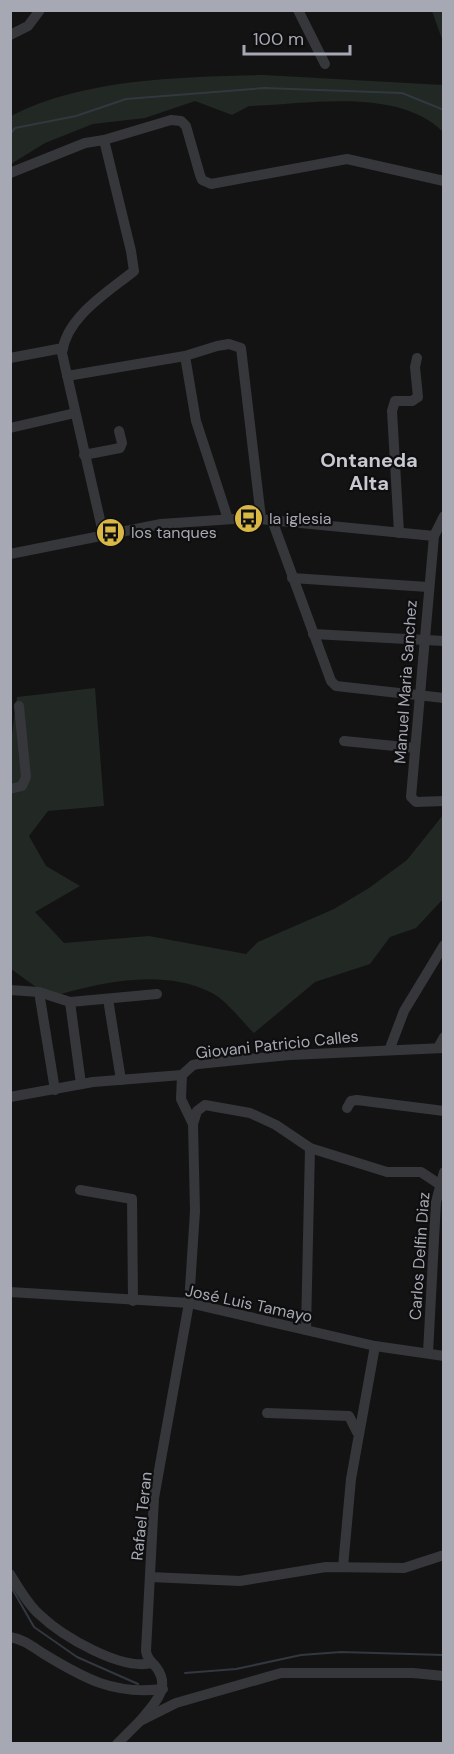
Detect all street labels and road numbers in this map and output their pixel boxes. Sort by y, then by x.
street label: Manuel Maria Sanchez [389,599,422,765]
street label: Giovani Patricio Calles [195,1026,360,1063]
street label: Carlos Delfin Diaz [405,1191,434,1321]
street label: José Luis Tamayo [183,1280,314,1327]
street label: Rafael Teran [126,1471,157,1561]

